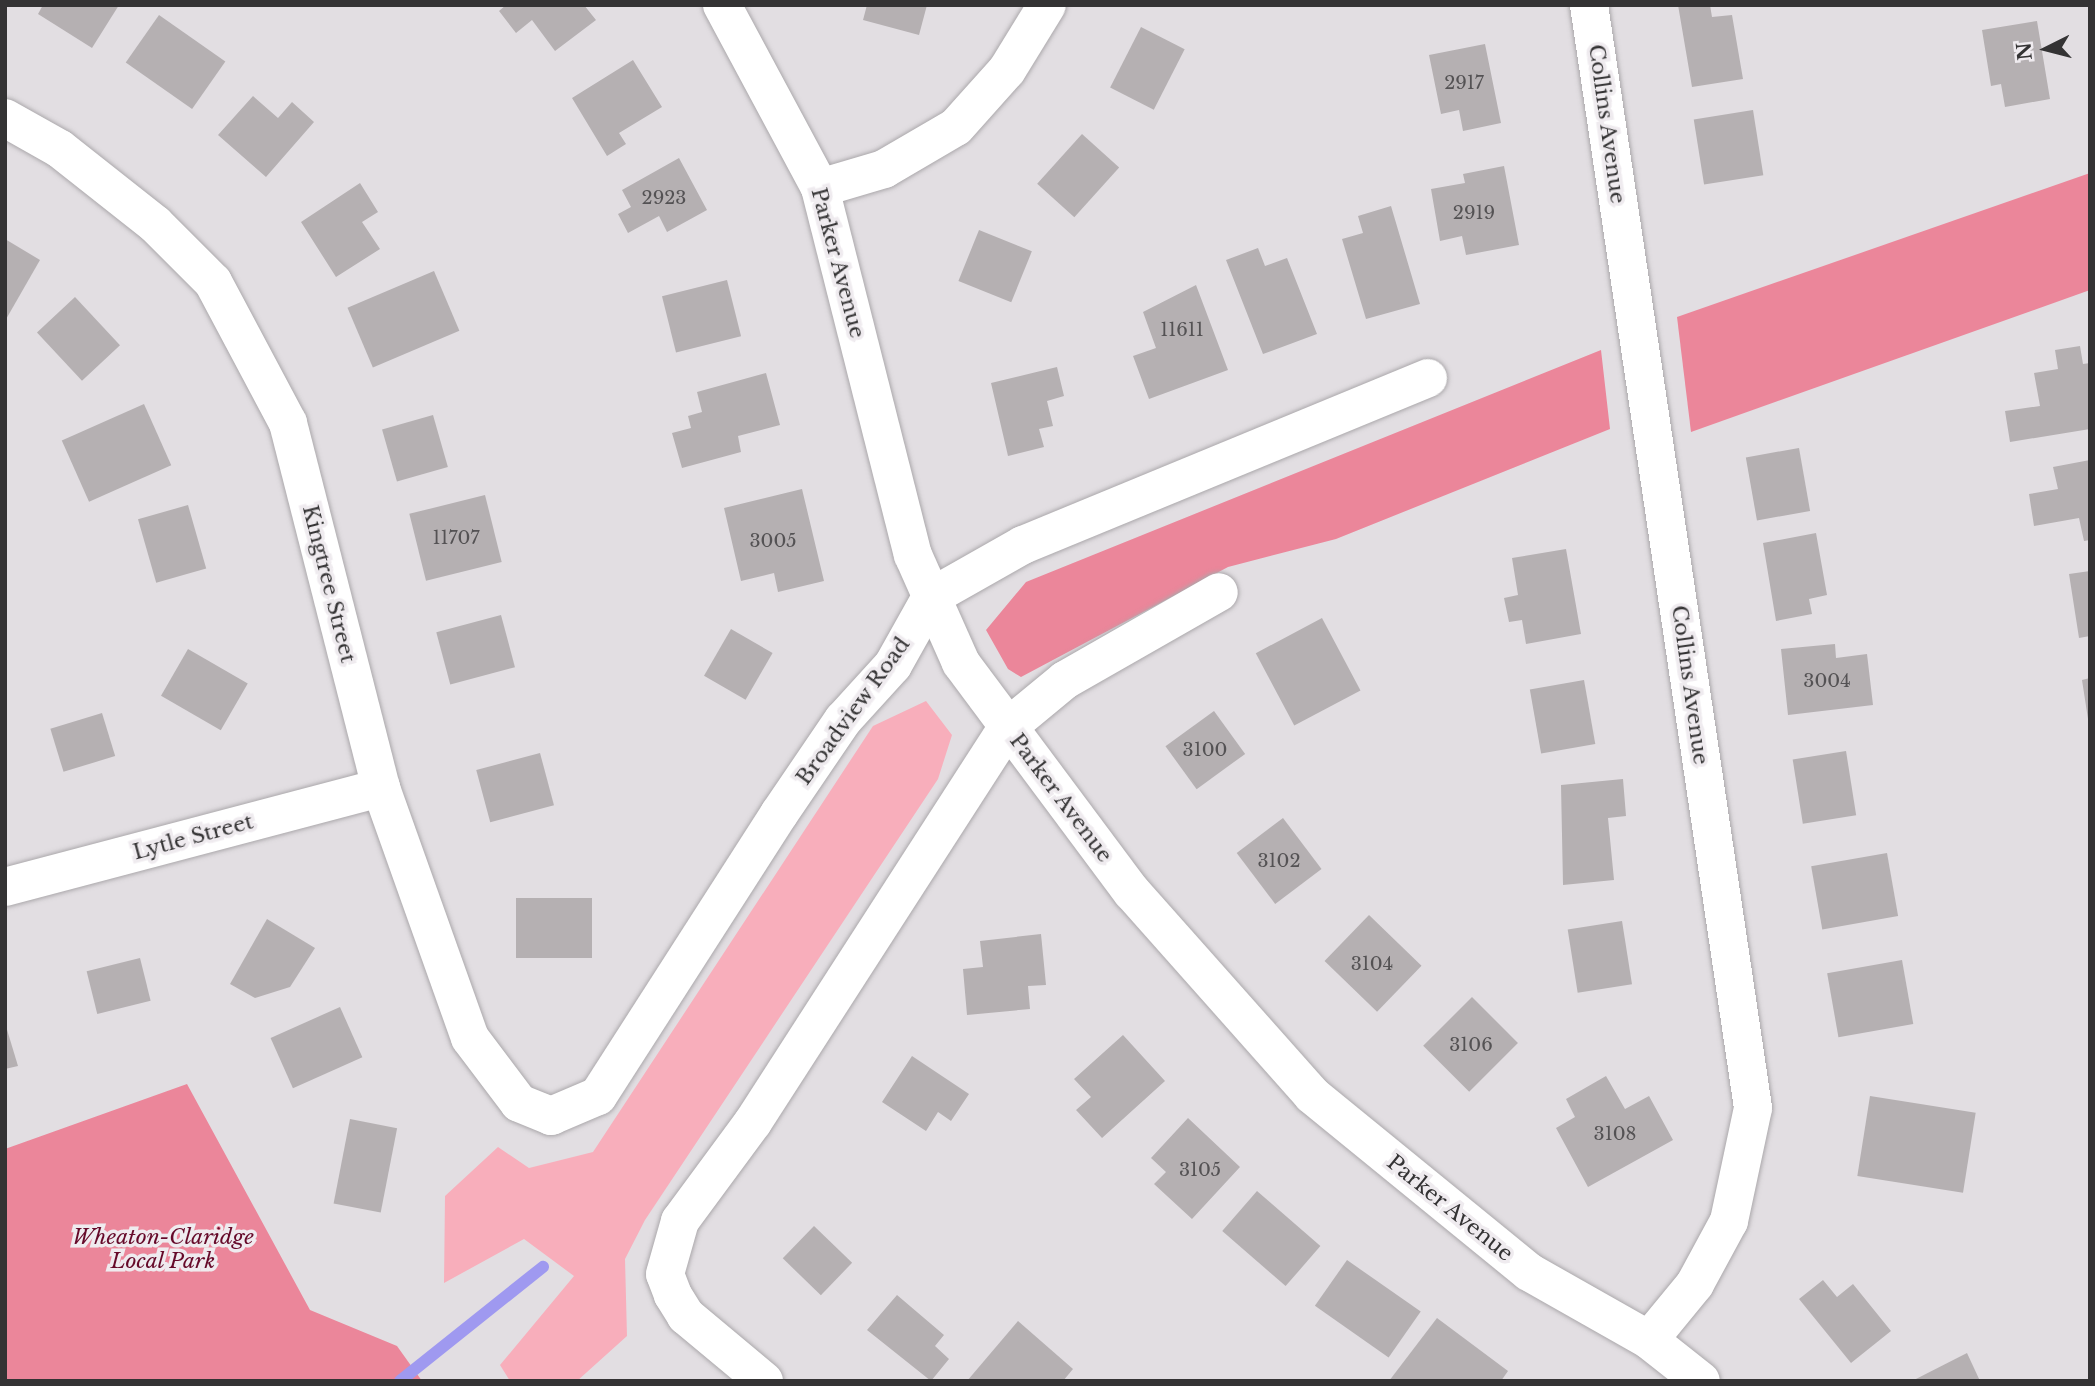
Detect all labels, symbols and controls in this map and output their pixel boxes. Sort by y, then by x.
north arrow [2011,14,2081,84]
text: N [2012,41,2037,61]
street label: Collins Avenue [1583,42,1631,206]
house number: 2917 [1444,72,1484,94]
street label: Parker Avenue [806,184,870,342]
house number: 2923 [642,187,686,209]
house number: 2919 [1453,202,1495,224]
house number: 11611 [1160,319,1204,341]
street label: Kingtree Street [297,503,361,665]
house number: 11707 [433,527,479,549]
house number: 3005 [749,530,797,552]
street label: Collins Avenue [1666,603,1714,767]
street label: Broadview Road [791,632,915,790]
house number: 3004 [1803,670,1851,692]
street label: Parker Avenue [1004,728,1118,868]
house number: 3100 [1183,739,1227,761]
street label: Lytle Street [130,809,256,865]
house number: 3102 [1257,850,1301,872]
house number: 3104 [1351,953,1393,975]
house number: 3106 [1449,1034,1493,1056]
house number: 3108 [1594,1123,1636,1145]
street label: Parker Avenue [1381,1149,1519,1267]
house number: 3105 [1179,1159,1221,1181]
park label: Wheaton-Claridge Local Park [72,1224,254,1274]

